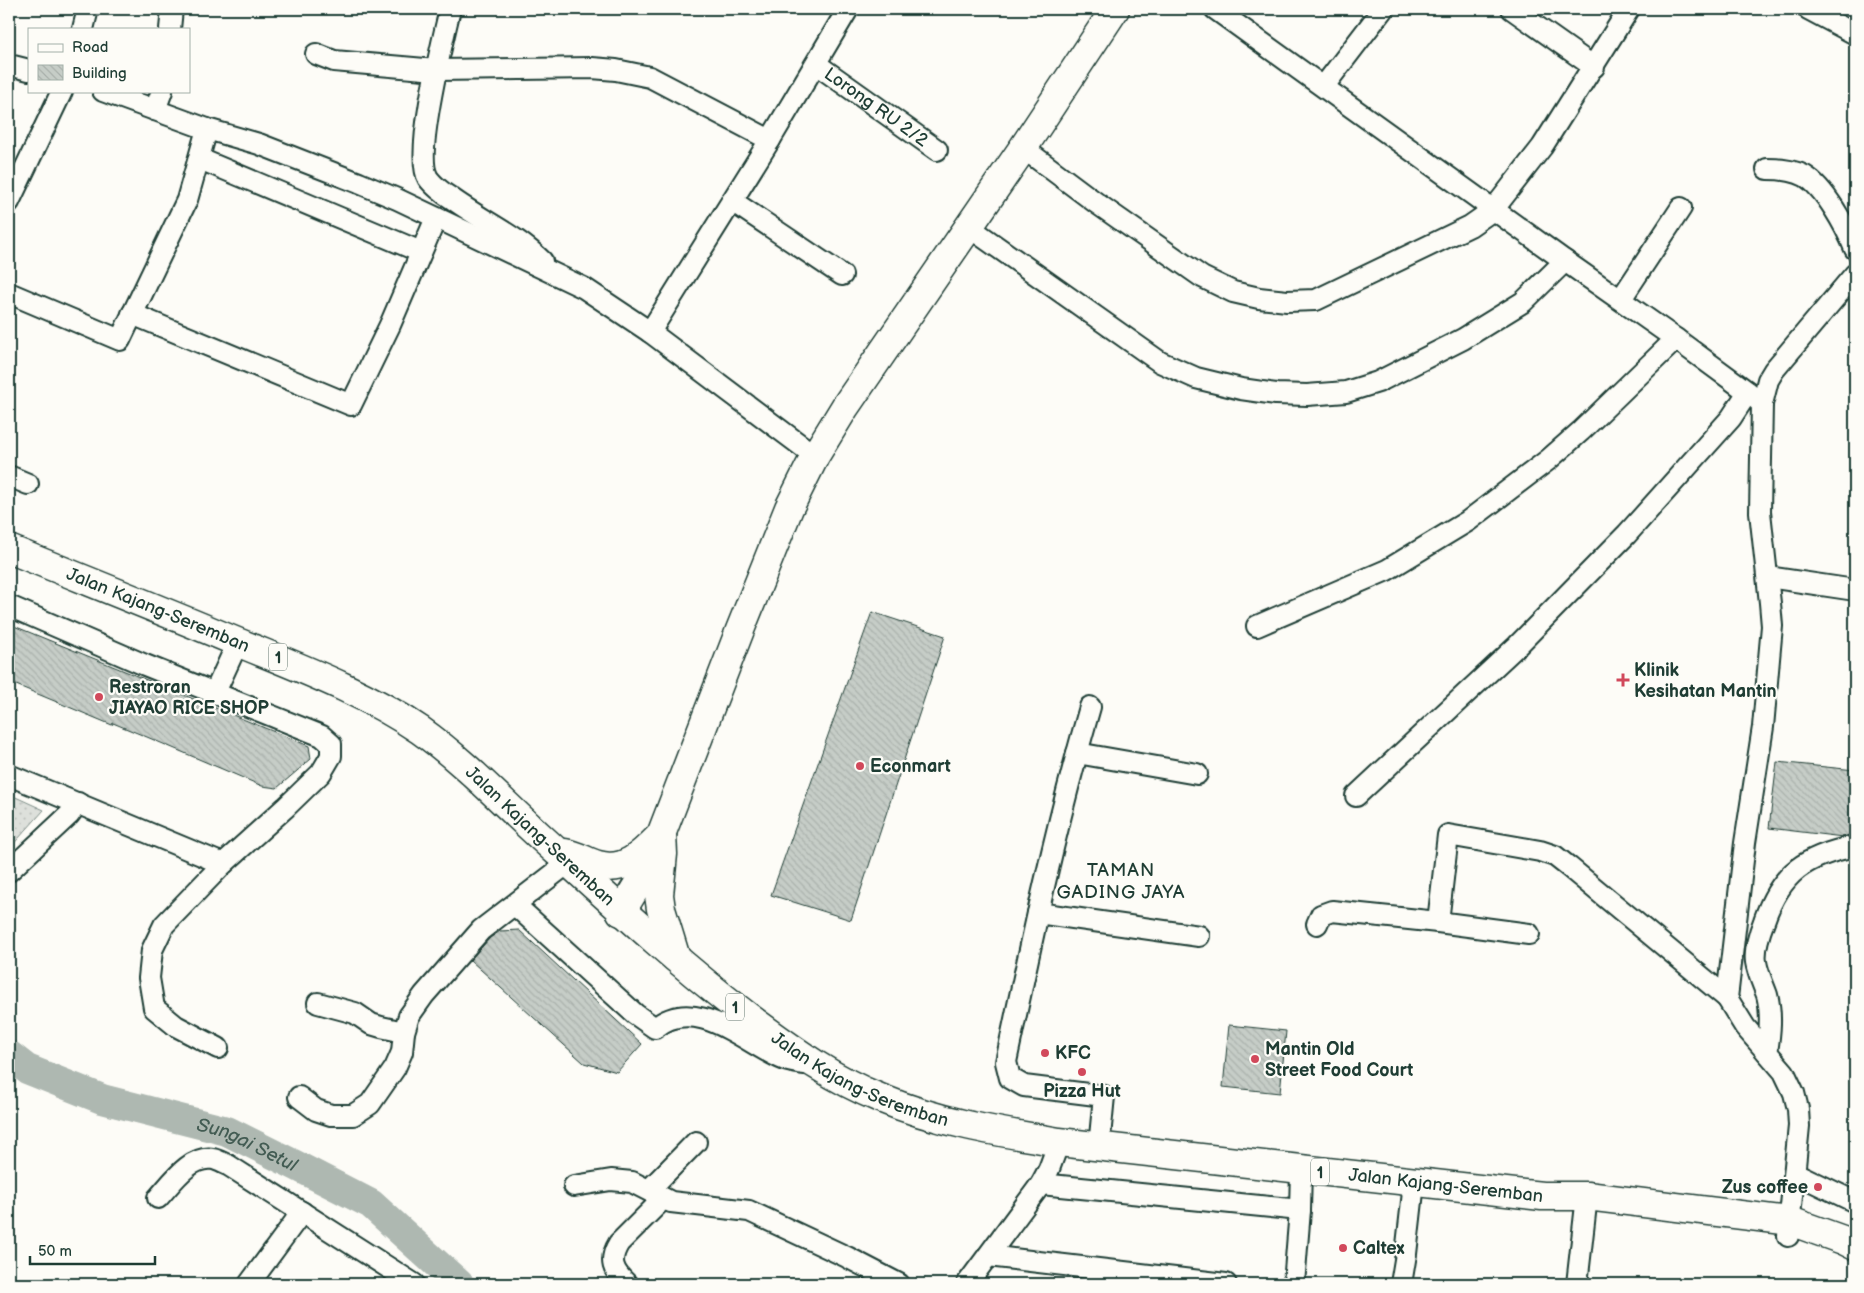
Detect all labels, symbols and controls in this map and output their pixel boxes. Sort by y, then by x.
legend [28,28,190,92]
text: Road [72,38,108,57]
street label: Lorong RU 2/2 [820,63,932,151]
text: Building [72,64,127,83]
street label: Jalan Kajang-Seremban [63,563,252,657]
road number: 1 [269,644,287,670]
place label: Klinik Kesihatan Mantin [1634,660,1777,702]
marker: Klinik Kesihatan Mantin [1616,673,1630,687]
place label: Restroran JIAYAO RICE SHOP [109,677,269,719]
marker: Restroran JIAYAO RICE SHOP [93,691,105,703]
place label: Econmart [870,756,951,777]
marker: Econmart [854,760,866,772]
street label: Jalan Kajang-Seremban [461,762,619,910]
district label: TAMAN GADING JAYA [1057,859,1185,904]
road number: 1 [726,994,744,1020]
street label: Jalan Kajang-Seremban [767,1027,951,1131]
place label: Mantin Old Street Food Court [1265,1039,1413,1081]
place label: KFC [1055,1043,1091,1064]
marker: KFC [1039,1047,1051,1059]
marker: Mantin Old Street Food Court [1249,1053,1261,1065]
marker: Pizza Hut [1076,1066,1088,1078]
place label: Pizza Hut [1043,1081,1121,1102]
water label: Sungai Setul [194,1114,301,1178]
road number: 1 [1311,1158,1329,1186]
street label: Jalan Kajang-Seremban [1347,1164,1544,1207]
place label: Zus coffee [1722,1177,1808,1198]
marker: Zus coffee [1812,1181,1824,1193]
scale bar [30,1233,155,1265]
place label: Caltex [1353,1238,1405,1259]
text: 50 m [38,1242,72,1261]
marker: Caltex [1337,1242,1349,1254]

